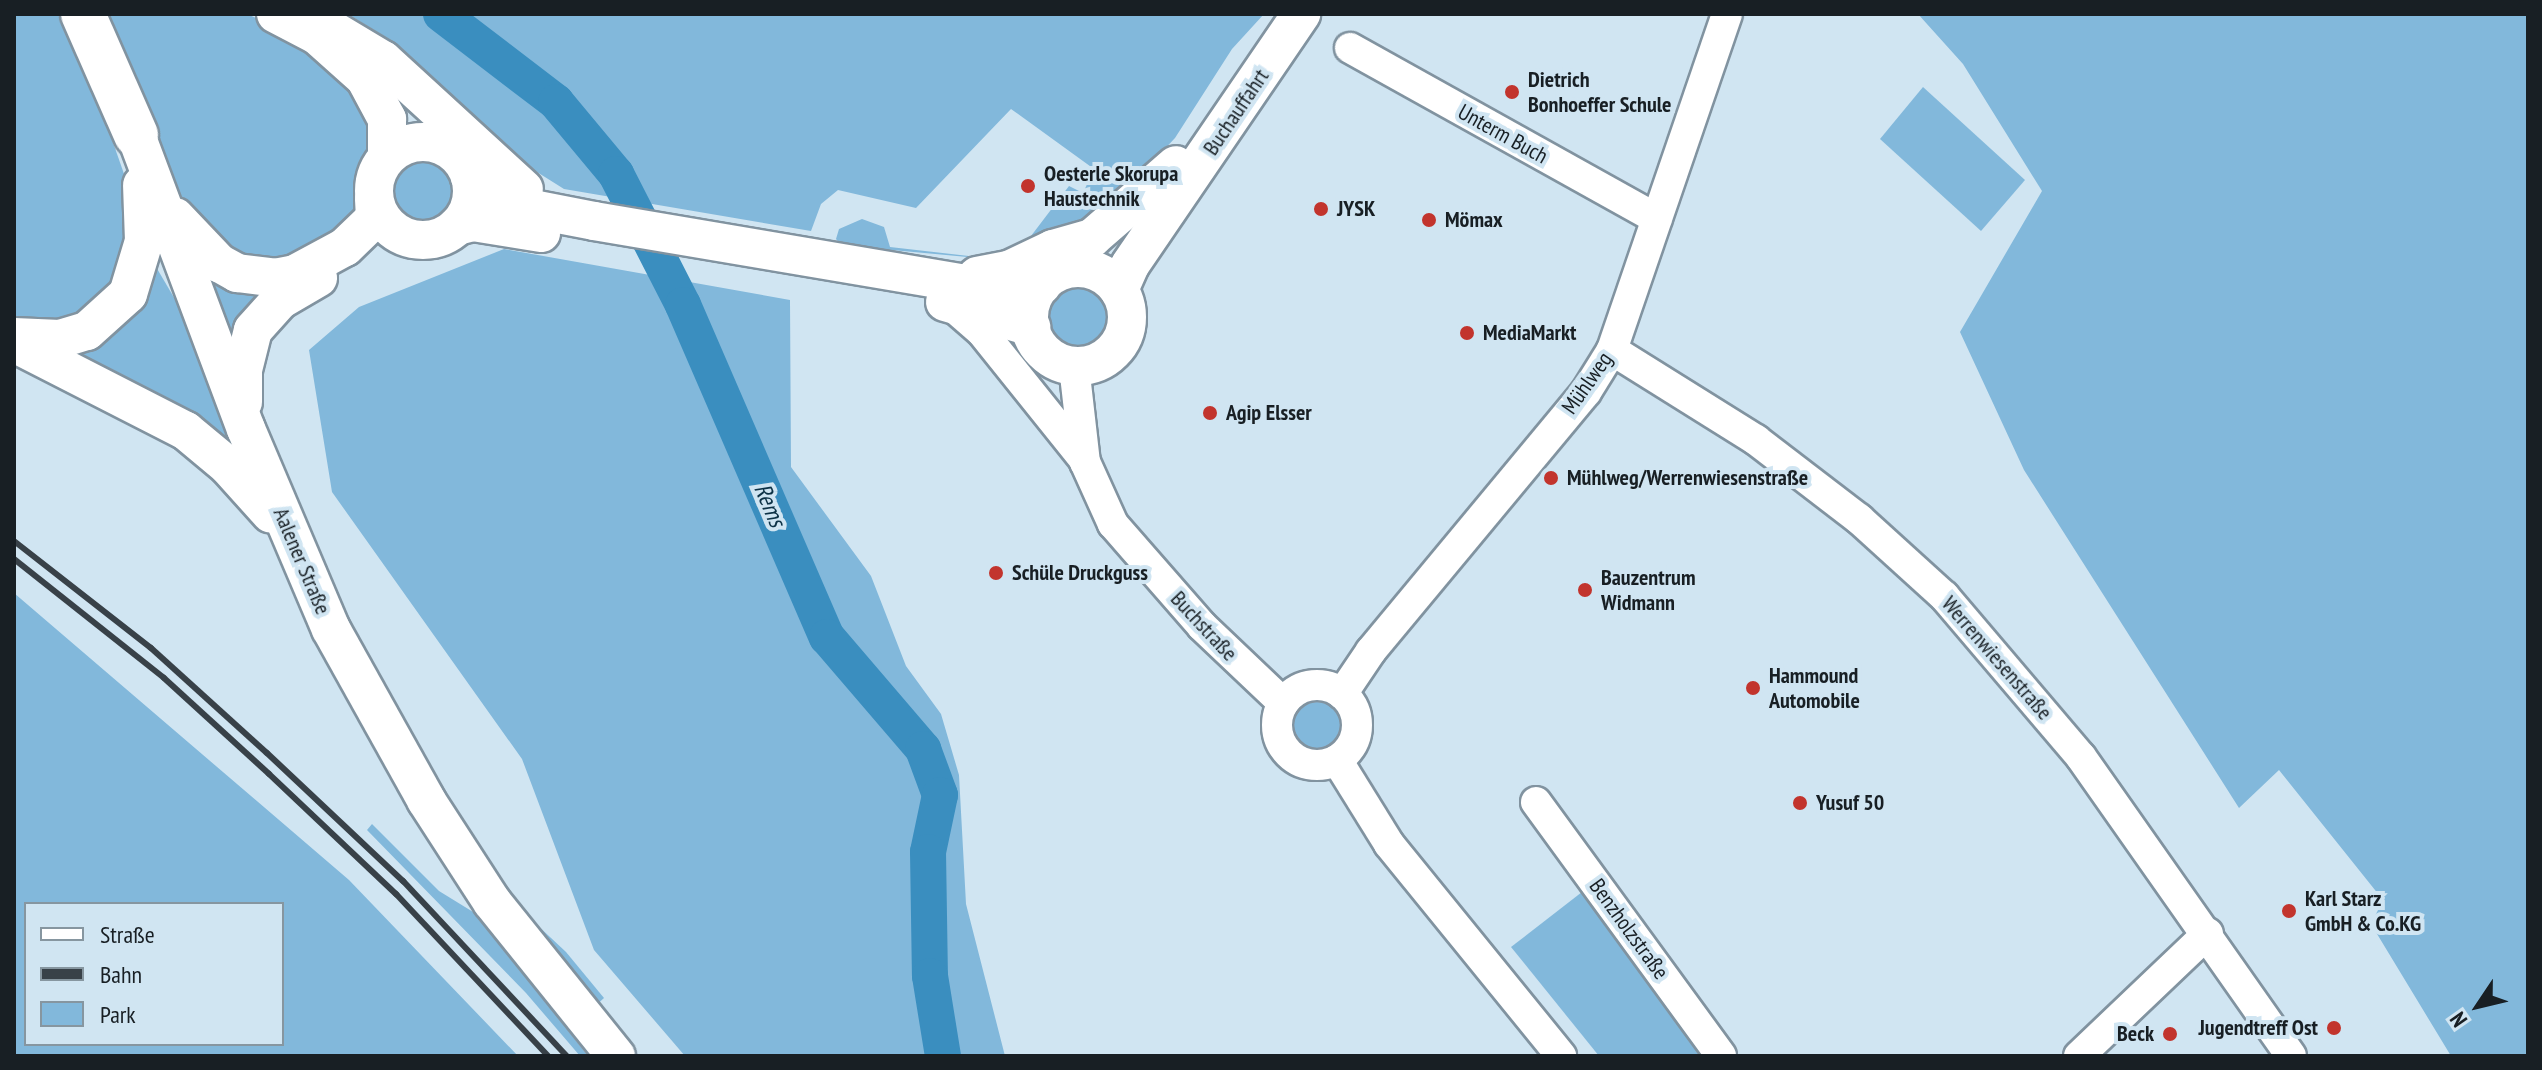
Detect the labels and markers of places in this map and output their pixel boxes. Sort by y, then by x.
place label: Dietrich Bonhoeffer Schule [1528,66,1671,118]
marker: Dietrich Bonhoeffer Schule [1503,83,1521,101]
place label: Oesterle Skorupa Haustechnik [1044,160,1178,212]
marker: Oesterle Skorupa Haustechnik [1019,177,1037,195]
place label: JYSK [1337,196,1375,222]
marker: JYSK [1312,200,1330,218]
place label: Mömax [1445,207,1503,233]
marker: Mömax [1420,211,1438,229]
place label: MediaMarkt [1483,320,1576,346]
marker: MediaMarkt [1458,324,1476,342]
place label: Agip Elsser [1226,400,1312,426]
marker: Agip Elsser [1201,404,1219,422]
place label: Mühlweg/Werrenwiesenstraße [1567,465,1808,491]
marker: Mühlweg/Werrenwiesenstraße [1542,469,1560,487]
place label: Schüle Druckguss [1012,560,1148,586]
marker: Schüle Druckguss [987,564,1005,582]
place label: Bauzentrum Widmann [1601,564,1695,616]
marker: Bauzentrum Widmann [1576,581,1594,599]
place label: Hammound Automobile [1769,662,1860,714]
marker: Hammound Automobile [1744,679,1762,697]
place label: Yusuf 50 [1816,790,1884,816]
marker: Yusuf 50 [1791,794,1809,812]
place label: Karl Starz GmbH & Co.KG [2305,885,2421,936]
marker: Karl Starz GmbH & Co.KG [2280,902,2298,920]
place label: Jugendtreff Ost [2198,1015,2318,1041]
marker: Jugendtreff Ost [2325,1019,2343,1037]
place label: Beck [2117,1021,2154,1047]
marker: Beck [2161,1025,2179,1043]

